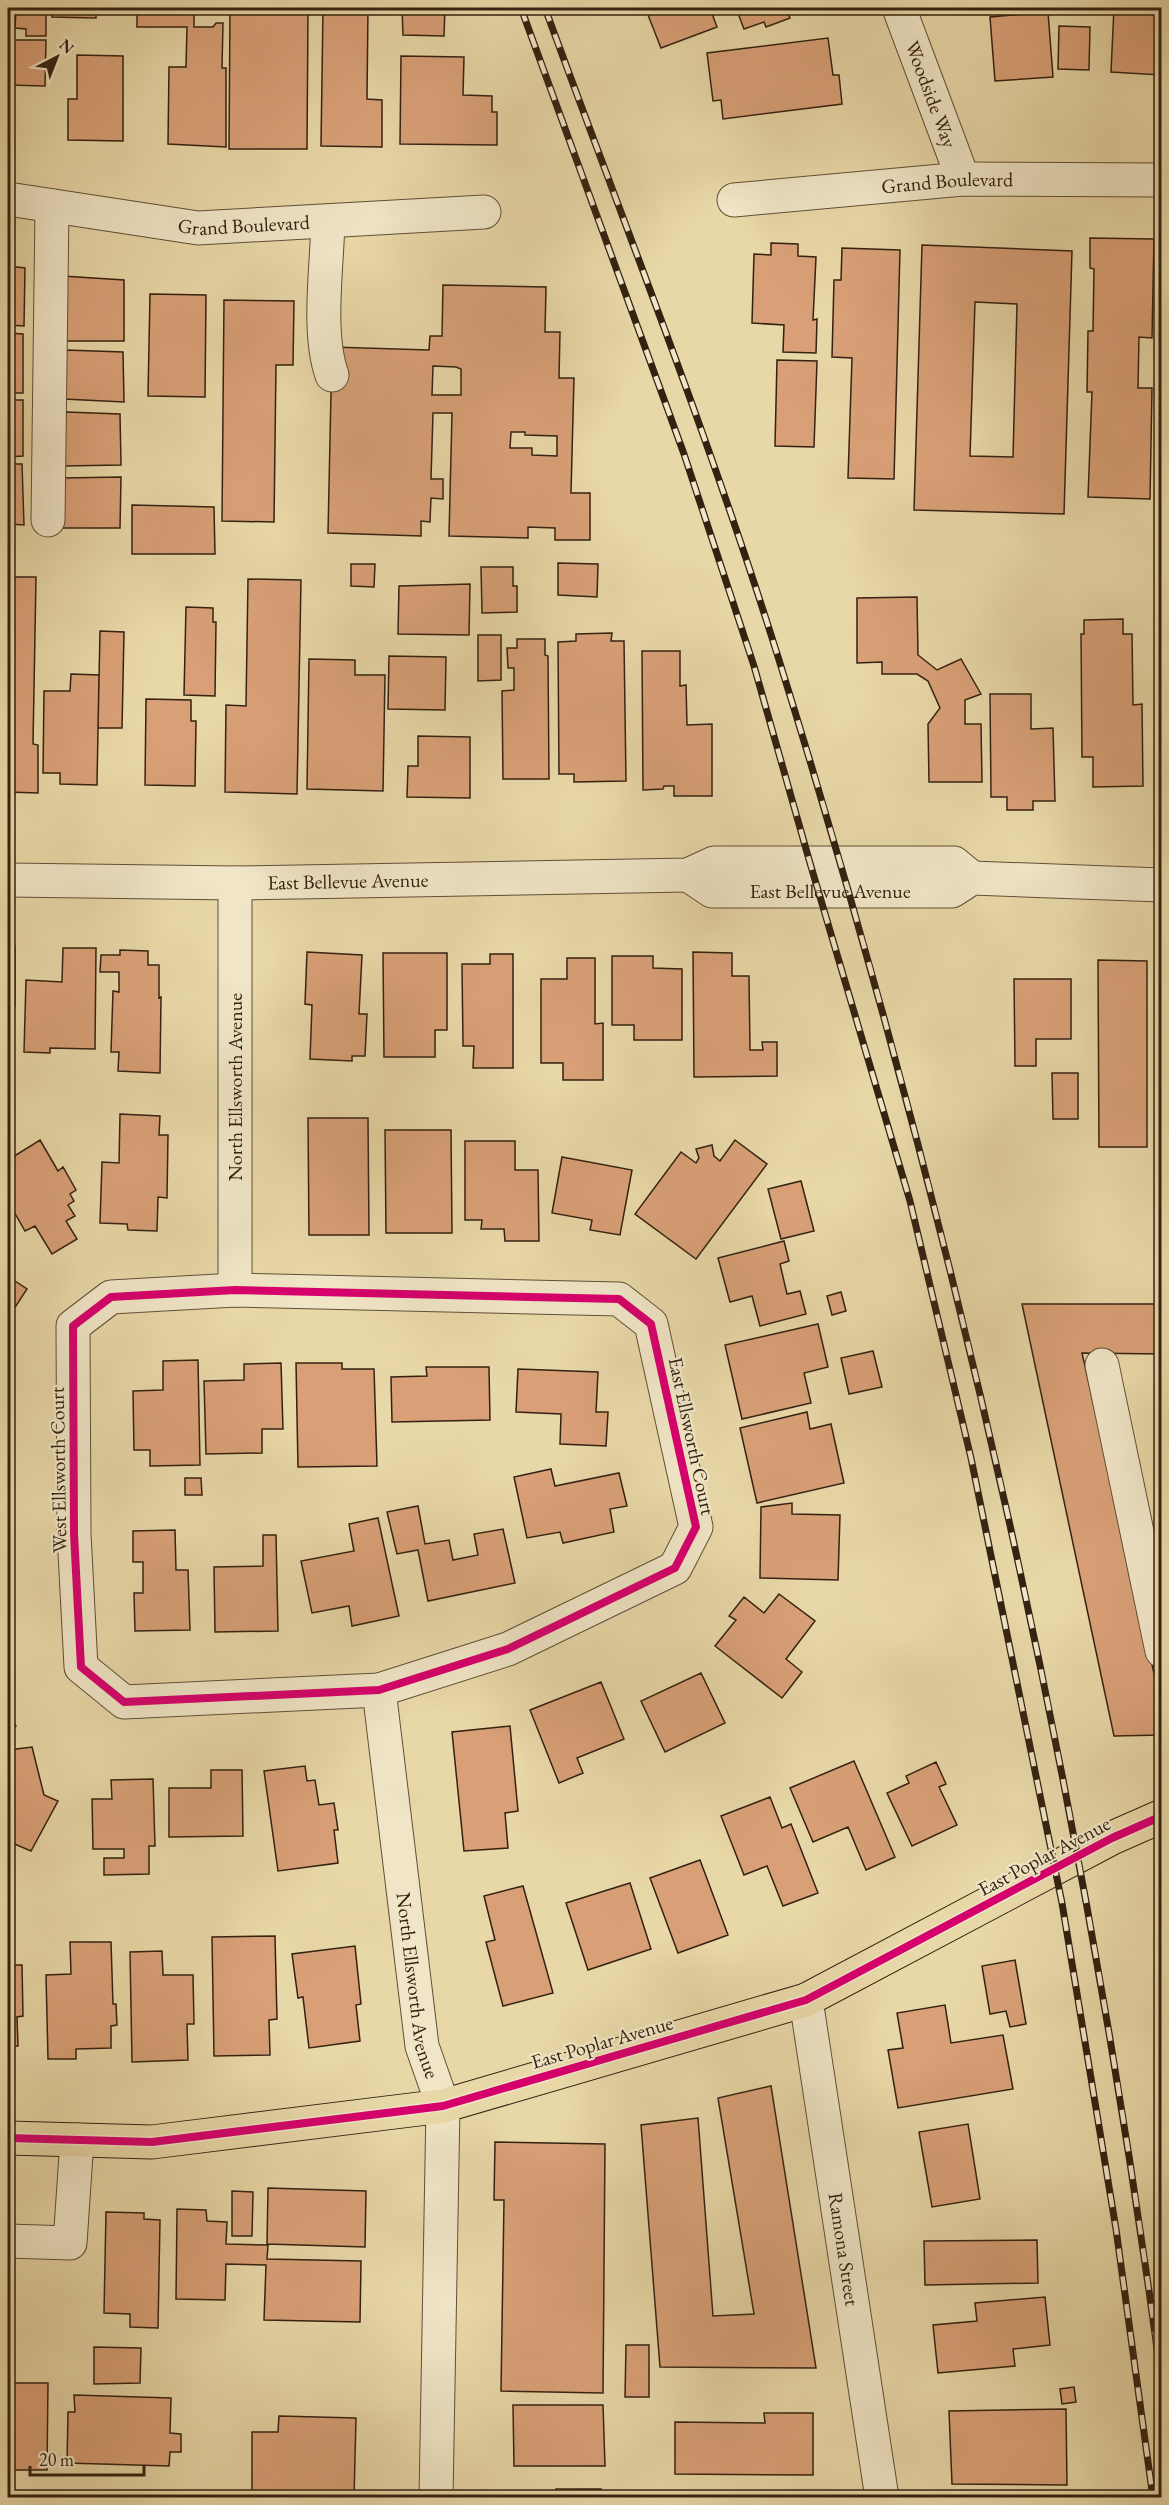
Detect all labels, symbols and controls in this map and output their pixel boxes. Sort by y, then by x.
north arrow [27,27,87,87]
text: N [55,34,79,58]
street label: Woodside Way [899,37,963,152]
street label: Grand Boulevard [880,166,1014,199]
street label: Grand Boulevard [176,209,311,241]
street label: East Bellevue Avenue [267,867,429,895]
street label: East Bellevue Avenue [750,878,911,904]
street label: North Ellsworth Avenue [222,993,248,1181]
street label: East Ellsworth Court [663,1355,722,1518]
street label: West Ellsworth Court [44,1386,72,1553]
street label: East Poplar Avenue [973,1810,1115,1902]
street label: North Ellsworth Avenue [391,1891,445,2082]
street label: East Poplar Avenue [528,2009,676,2075]
street label: Ramona Street [823,2191,866,2308]
scale bar [30,2439,144,2477]
text: 20 m [39,2448,74,2471]

